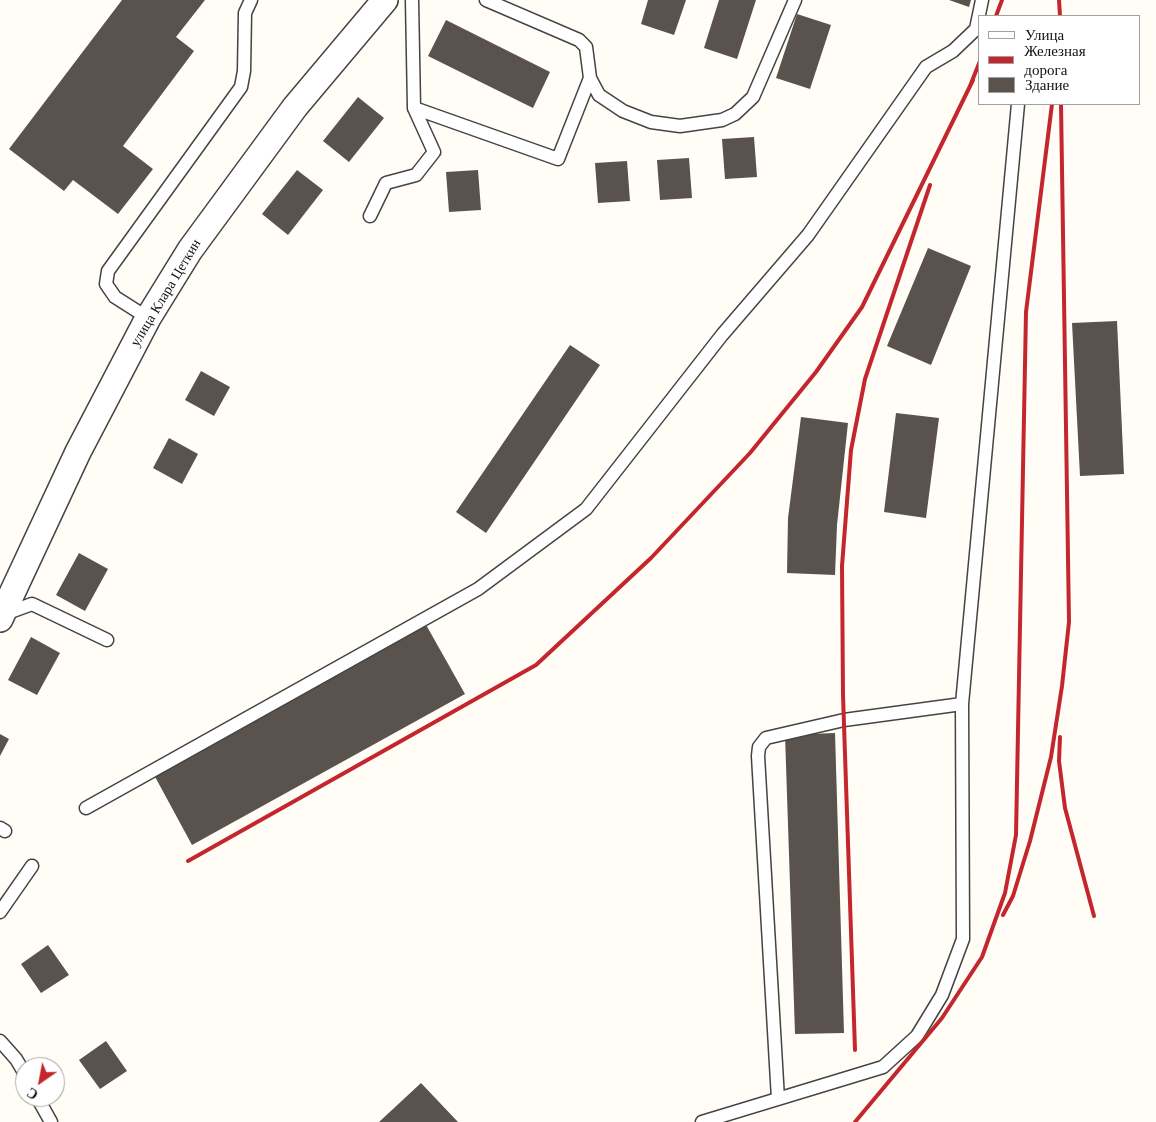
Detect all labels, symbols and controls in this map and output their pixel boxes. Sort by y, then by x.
legend [978,15,1141,105]
text: Улица [1025,25,1064,44]
text: Железная дорога [1024,41,1086,79]
text: Здание [1025,75,1069,94]
street label: улица Клара Цеткин [127,236,205,350]
north arrow [15,1057,65,1107]
text: С [23,1083,42,1104]

